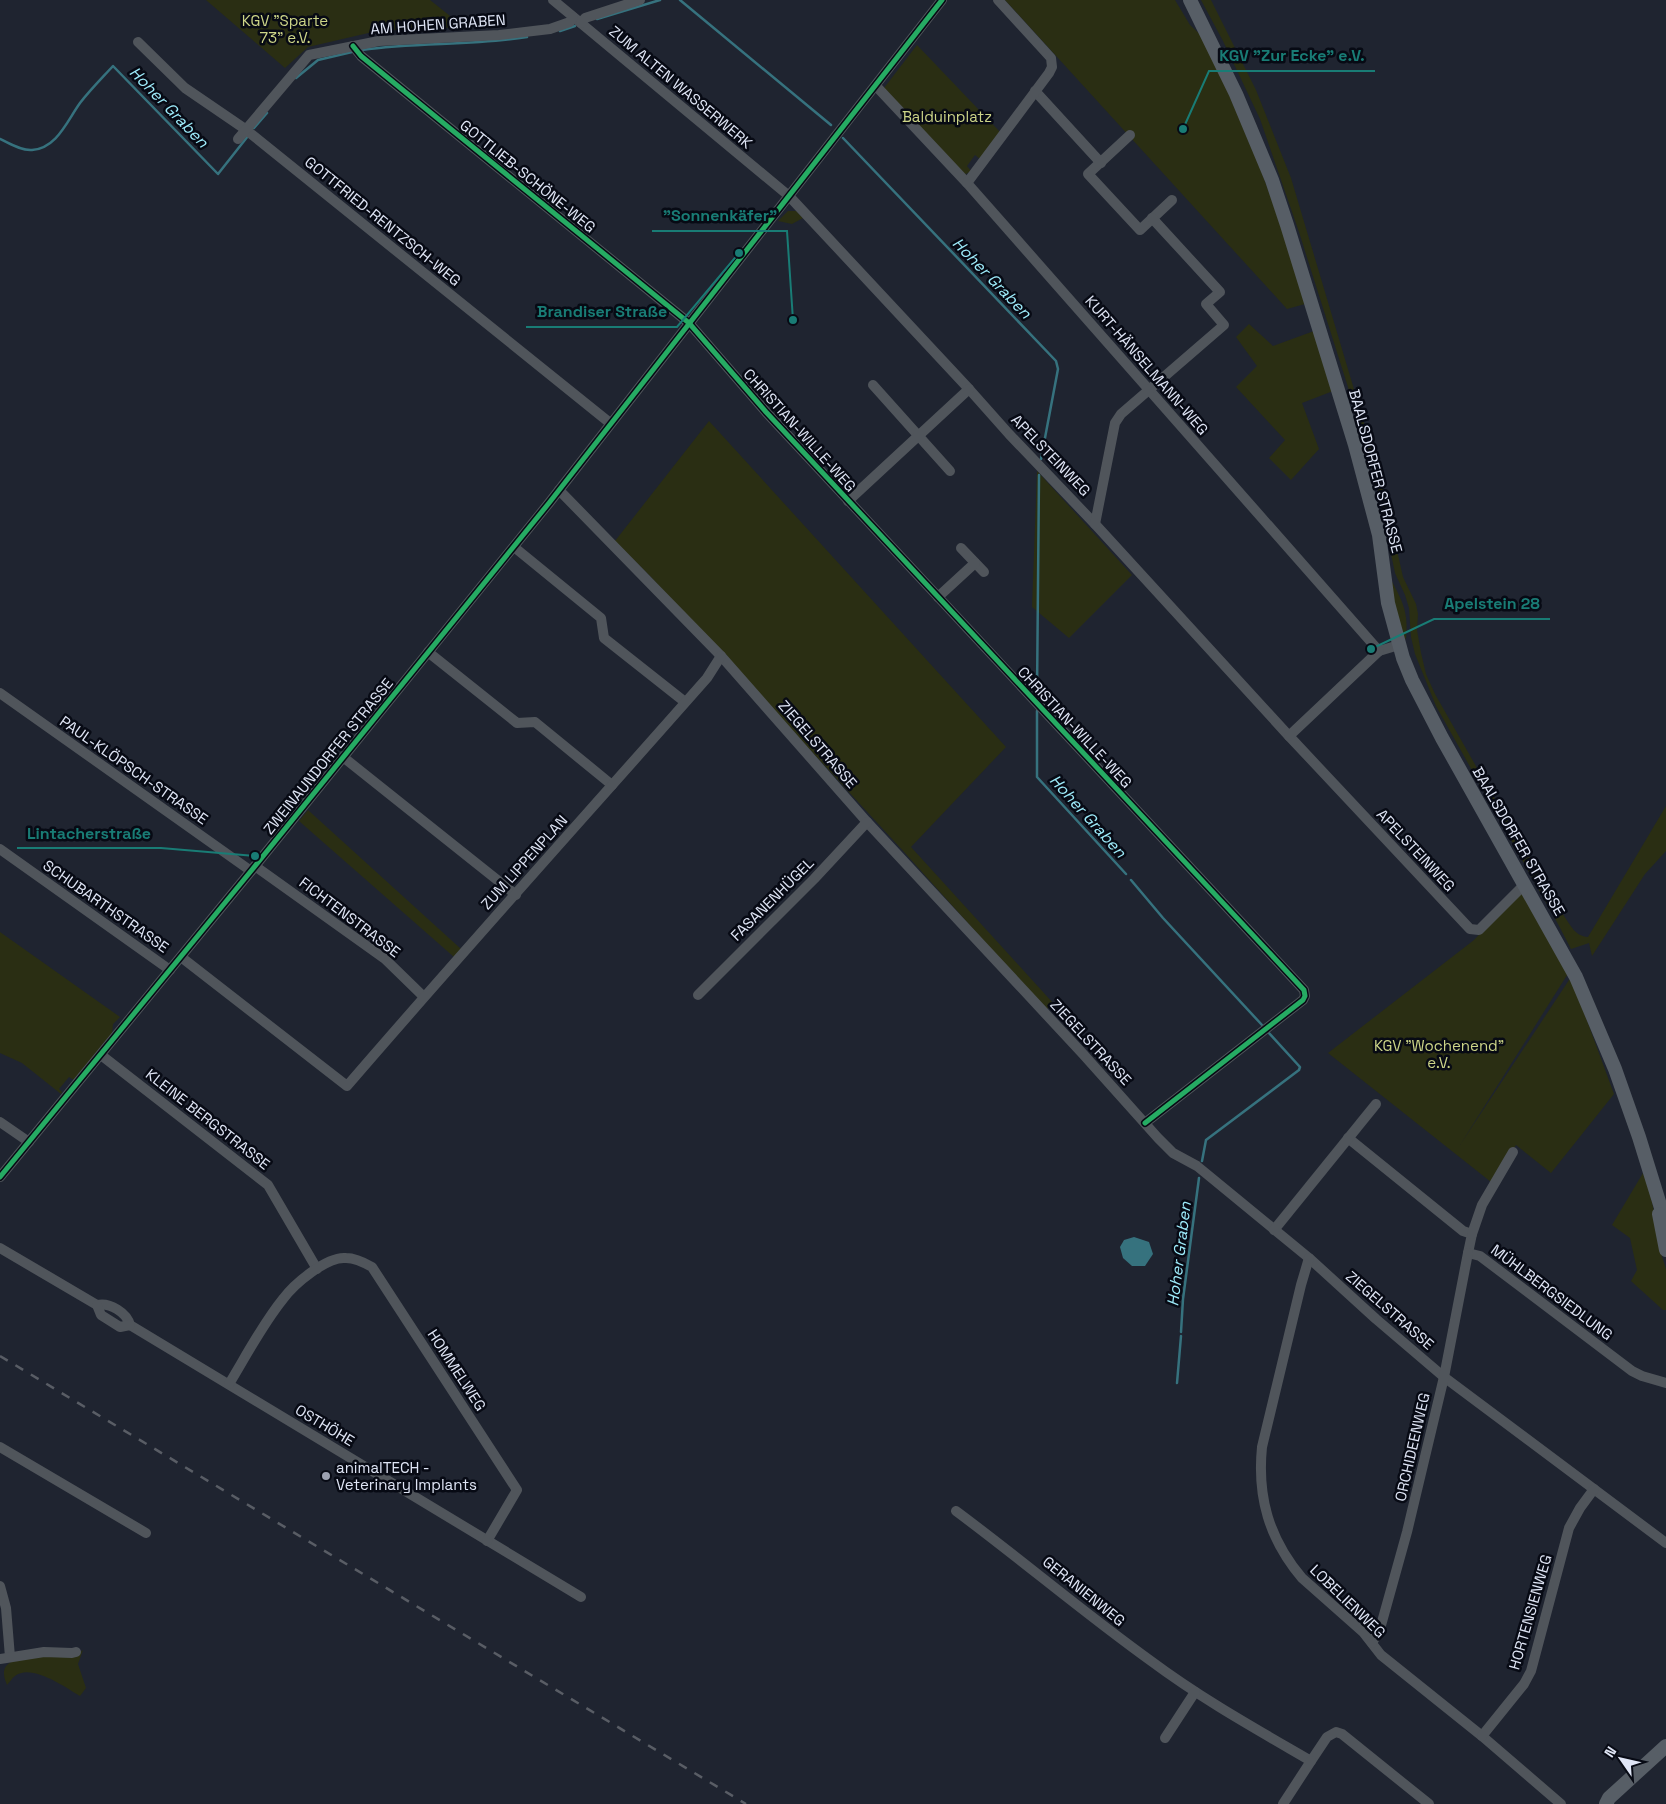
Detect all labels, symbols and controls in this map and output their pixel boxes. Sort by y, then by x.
street label: AM HOHEN GRABEN [370,10,506,38]
park label: KGV "Sparte 73" e.V. [242,11,328,47]
street label: ZUM ALTEN WASSERWERK [605,21,757,153]
callout: KGV "Zur Ecke" e.V. [1209,40,1375,71]
text: KGV "Zur Ecke" e.V. [1219,45,1365,66]
water label: Hoher Graben [125,62,214,153]
park label: Balduinplatz [902,107,992,126]
street label: GOTTLIEB-SCHÖNE-WEG [456,115,600,237]
street label: GOTTFRIED-RENTZSCH-WEG [301,152,465,290]
callout: "Sonnenkäfer" [652,200,787,231]
text: "Sonnenkäfer" [663,205,777,226]
water label: Hoher Graben [948,233,1037,324]
street label: KURT-HÄNSELMANN-WEG [1081,291,1213,439]
callout: Brandiser Straße [526,296,677,327]
text: Brandiser Straße [537,301,667,322]
street label: CHRISTIAN-WILLE-WEG [740,364,860,496]
street label: BAALSDORFER STRASSE [1345,387,1407,555]
street label: APELSTEINWEG [1007,410,1095,500]
callout: Apelstein 28 [1434,588,1550,619]
text: Apelstein 28 [1444,593,1540,614]
street label: CHRISTIAN-WILLE-WEG [1014,662,1136,792]
street label: ZWEINAUNDORFER STRASSE [259,674,397,838]
street label: ZIEGELSTRASSE [775,696,861,792]
street label: PAUL-KLÖPSCH-STRASSE [56,712,212,828]
street label: BAALSDORFER STRASSE [1469,763,1569,919]
water label: Hoher Graben [1045,770,1132,863]
street label: APELSTEINWEG [1373,805,1459,895]
street label: ZUM LIPPENPLAN [477,811,571,913]
callout: Lintacherstraße [17,817,161,848]
text: Lintacherstraße [27,823,151,844]
street label: FASANENHÜGEL [726,853,818,945]
street label: SCHUBARTHSTRASSE [39,855,173,957]
street label: FICHTENSTRASSE [296,873,404,961]
street label: ZIEGELSTRASSE [1046,995,1136,1089]
park label: KGV "Wochenend" e.V. [1374,1036,1504,1072]
street label: KLEINE BERGSTRASSE [142,1065,274,1173]
water label: Hoher Graben [1162,1199,1196,1307]
street label: MÜHLBERGSIEDLUNG [1487,1240,1617,1344]
street label: ZIEGELSTRASSE [1342,1267,1438,1353]
street label: HOMMELWEG [424,1326,490,1414]
street label: ORCHIDEENWEG [1390,1391,1434,1503]
street label: OSTHÖHE [292,1400,358,1450]
place label: animalTECH - Veterinary Implants [336,1458,477,1494]
marker: animalTECH - Veterinary Implants [320,1470,332,1482]
street label: GERANIENWEG [1039,1552,1129,1630]
street label: HORTENSIENWEG [1504,1552,1556,1672]
street label: LOBELIENWEG [1306,1560,1390,1642]
north arrow [1596,1734,1646,1784]
text: N [1600,1743,1620,1761]

